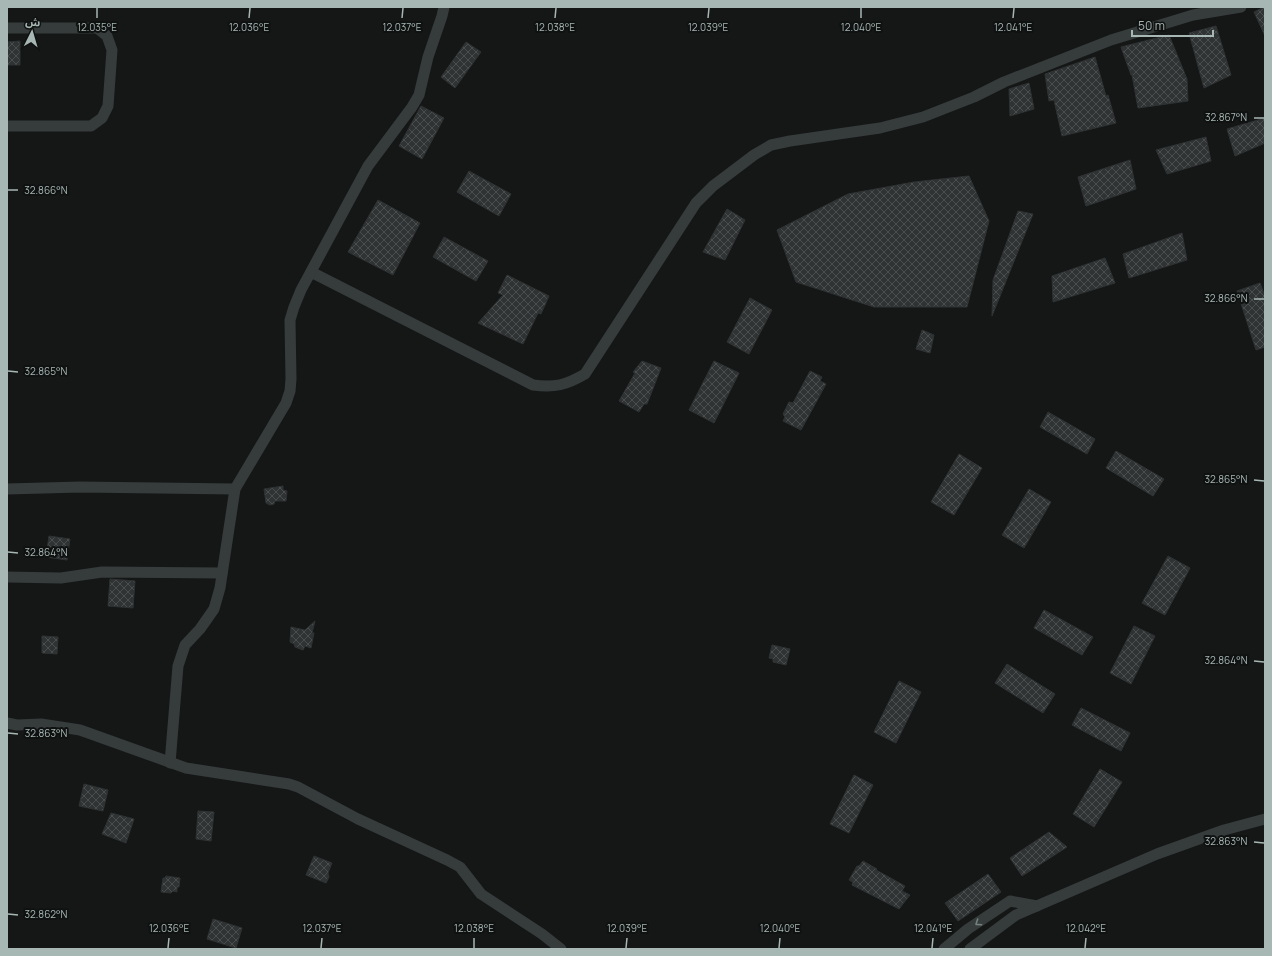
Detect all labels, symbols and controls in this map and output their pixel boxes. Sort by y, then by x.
north arrow [12,12,52,52]
scale bar [1132,12,1213,38]
text: ش [25,13,41,30]
text: 50 m [1138,17,1165,34]
text: 12.035°E [77,20,117,34]
text: 12.036°E [229,20,269,34]
text: 12.037°E [383,20,422,34]
text: 12.038°E [535,20,575,34]
text: 12.039°E [688,20,728,34]
text: 12.040°E [841,20,882,34]
text: 12.041°E [994,20,1032,34]
text: 32.867°N [1205,110,1247,124]
text: 32.866°N [24,183,68,197]
text: 32.866°N [1204,291,1248,305]
text: 32.865°N [25,364,68,378]
text: 32.865°N [1205,472,1248,486]
text: 32.864°N [24,545,68,559]
text: 32.864°N [1204,653,1248,667]
text: 32.863°N [25,726,67,740]
text: 32.863°N [1205,834,1247,848]
text: 32.862°N [25,907,68,921]
one-way arrow [975,918,982,925]
text: 12.036°E [149,921,189,935]
text: 12.037°E [303,921,342,935]
text: 12.038°E [454,921,494,935]
text: 12.039°E [607,921,647,935]
text: 12.040°E [760,921,801,935]
text: 12.041°E [914,921,952,935]
text: 12.042°E [1066,921,1106,935]

